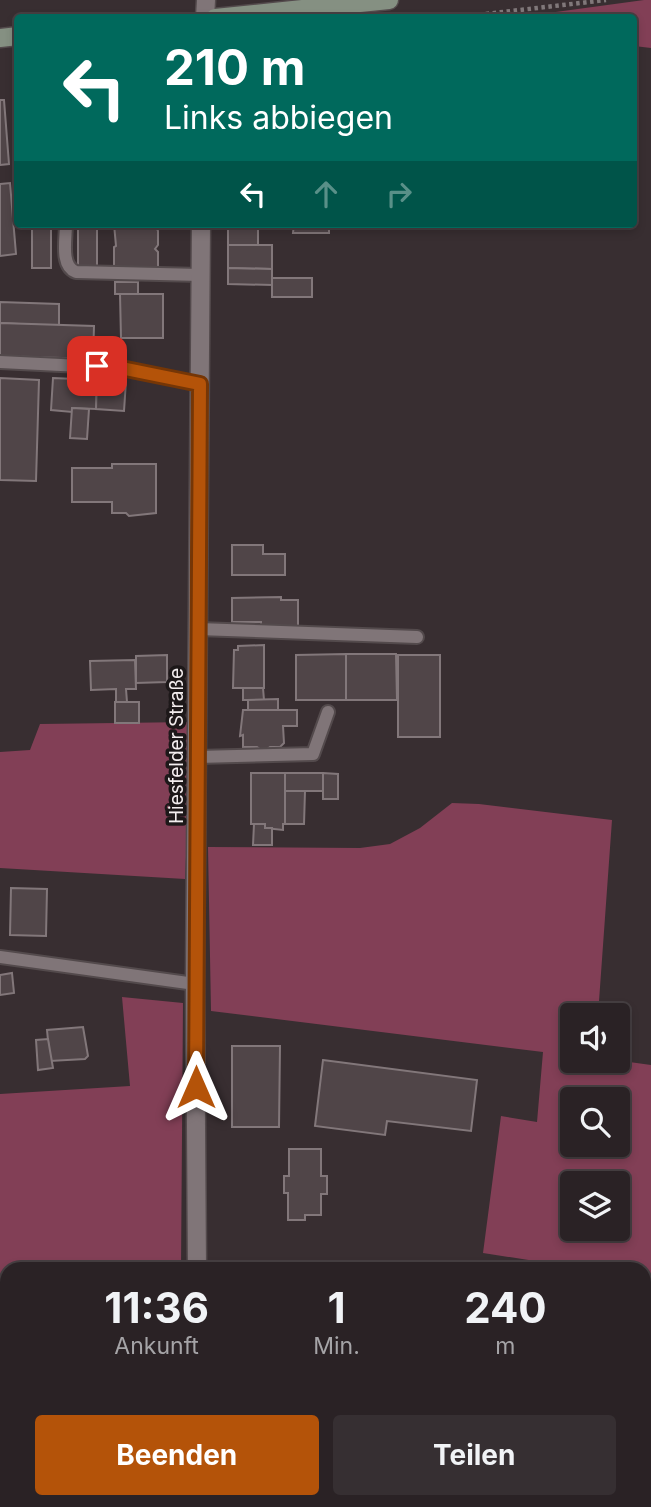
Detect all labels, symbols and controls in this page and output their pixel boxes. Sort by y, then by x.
text: 210 m [164,38,305,97]
icon: left [49,42,140,133]
text: Links abbiegen [164,98,393,137]
icon: left [234,175,272,213]
icon: ahead [307,175,345,213]
icon: right [380,175,418,213]
pin [67,336,127,396]
icon: arrive [78,347,116,385]
street label: Hiesfelder Straße [165,668,188,824]
map controls [560,1003,630,1241]
button: sound [560,1003,630,1073]
position arrow [159,1050,233,1124]
button: search [560,1087,630,1157]
button: layers [560,1171,630,1241]
text: 11:36 [104,1282,209,1333]
text: 1 [327,1282,346,1333]
text: 240 [464,1282,547,1333]
text: Ankunft [114,1332,199,1360]
text: Min. [313,1332,360,1360]
text: m [495,1332,515,1360]
button: Beenden [35,1415,319,1495]
button: Teilen [333,1415,616,1495]

